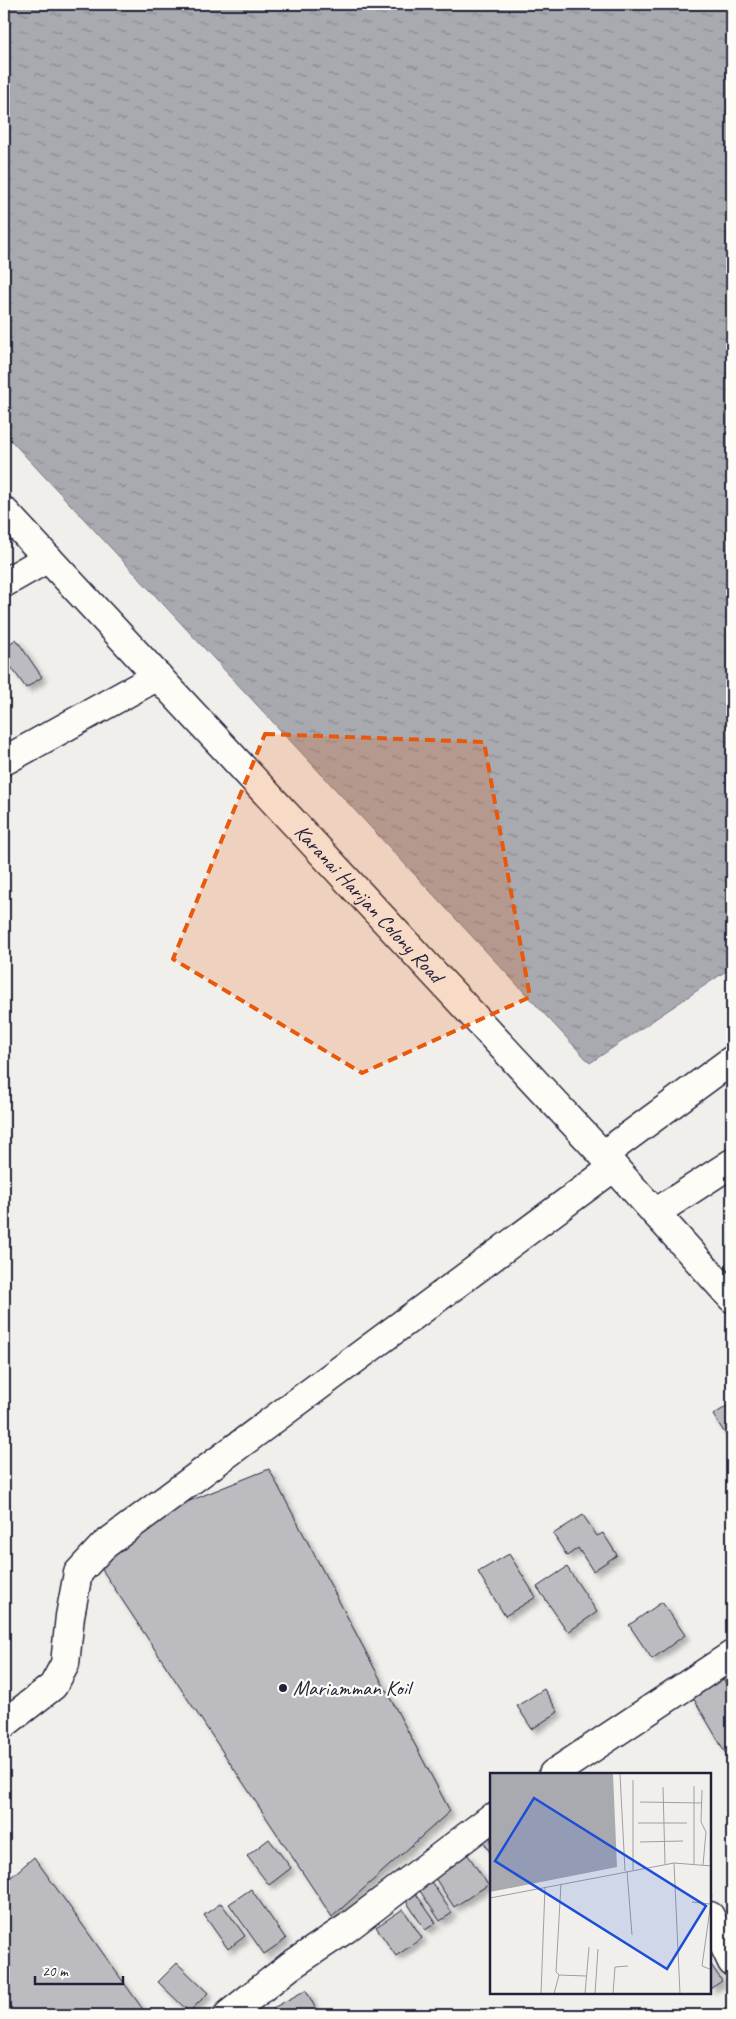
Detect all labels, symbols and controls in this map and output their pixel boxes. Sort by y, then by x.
street label: Karanai Harijan Colony Road [289,819,451,990]
place label: Mariamman Koil [293,1675,414,1701]
marker: Mariamman Koil [277,1682,289,1694]
inset map [490,1773,711,1994]
scale bar [35,1954,122,1986]
text: 20 m [42,1962,69,1981]

